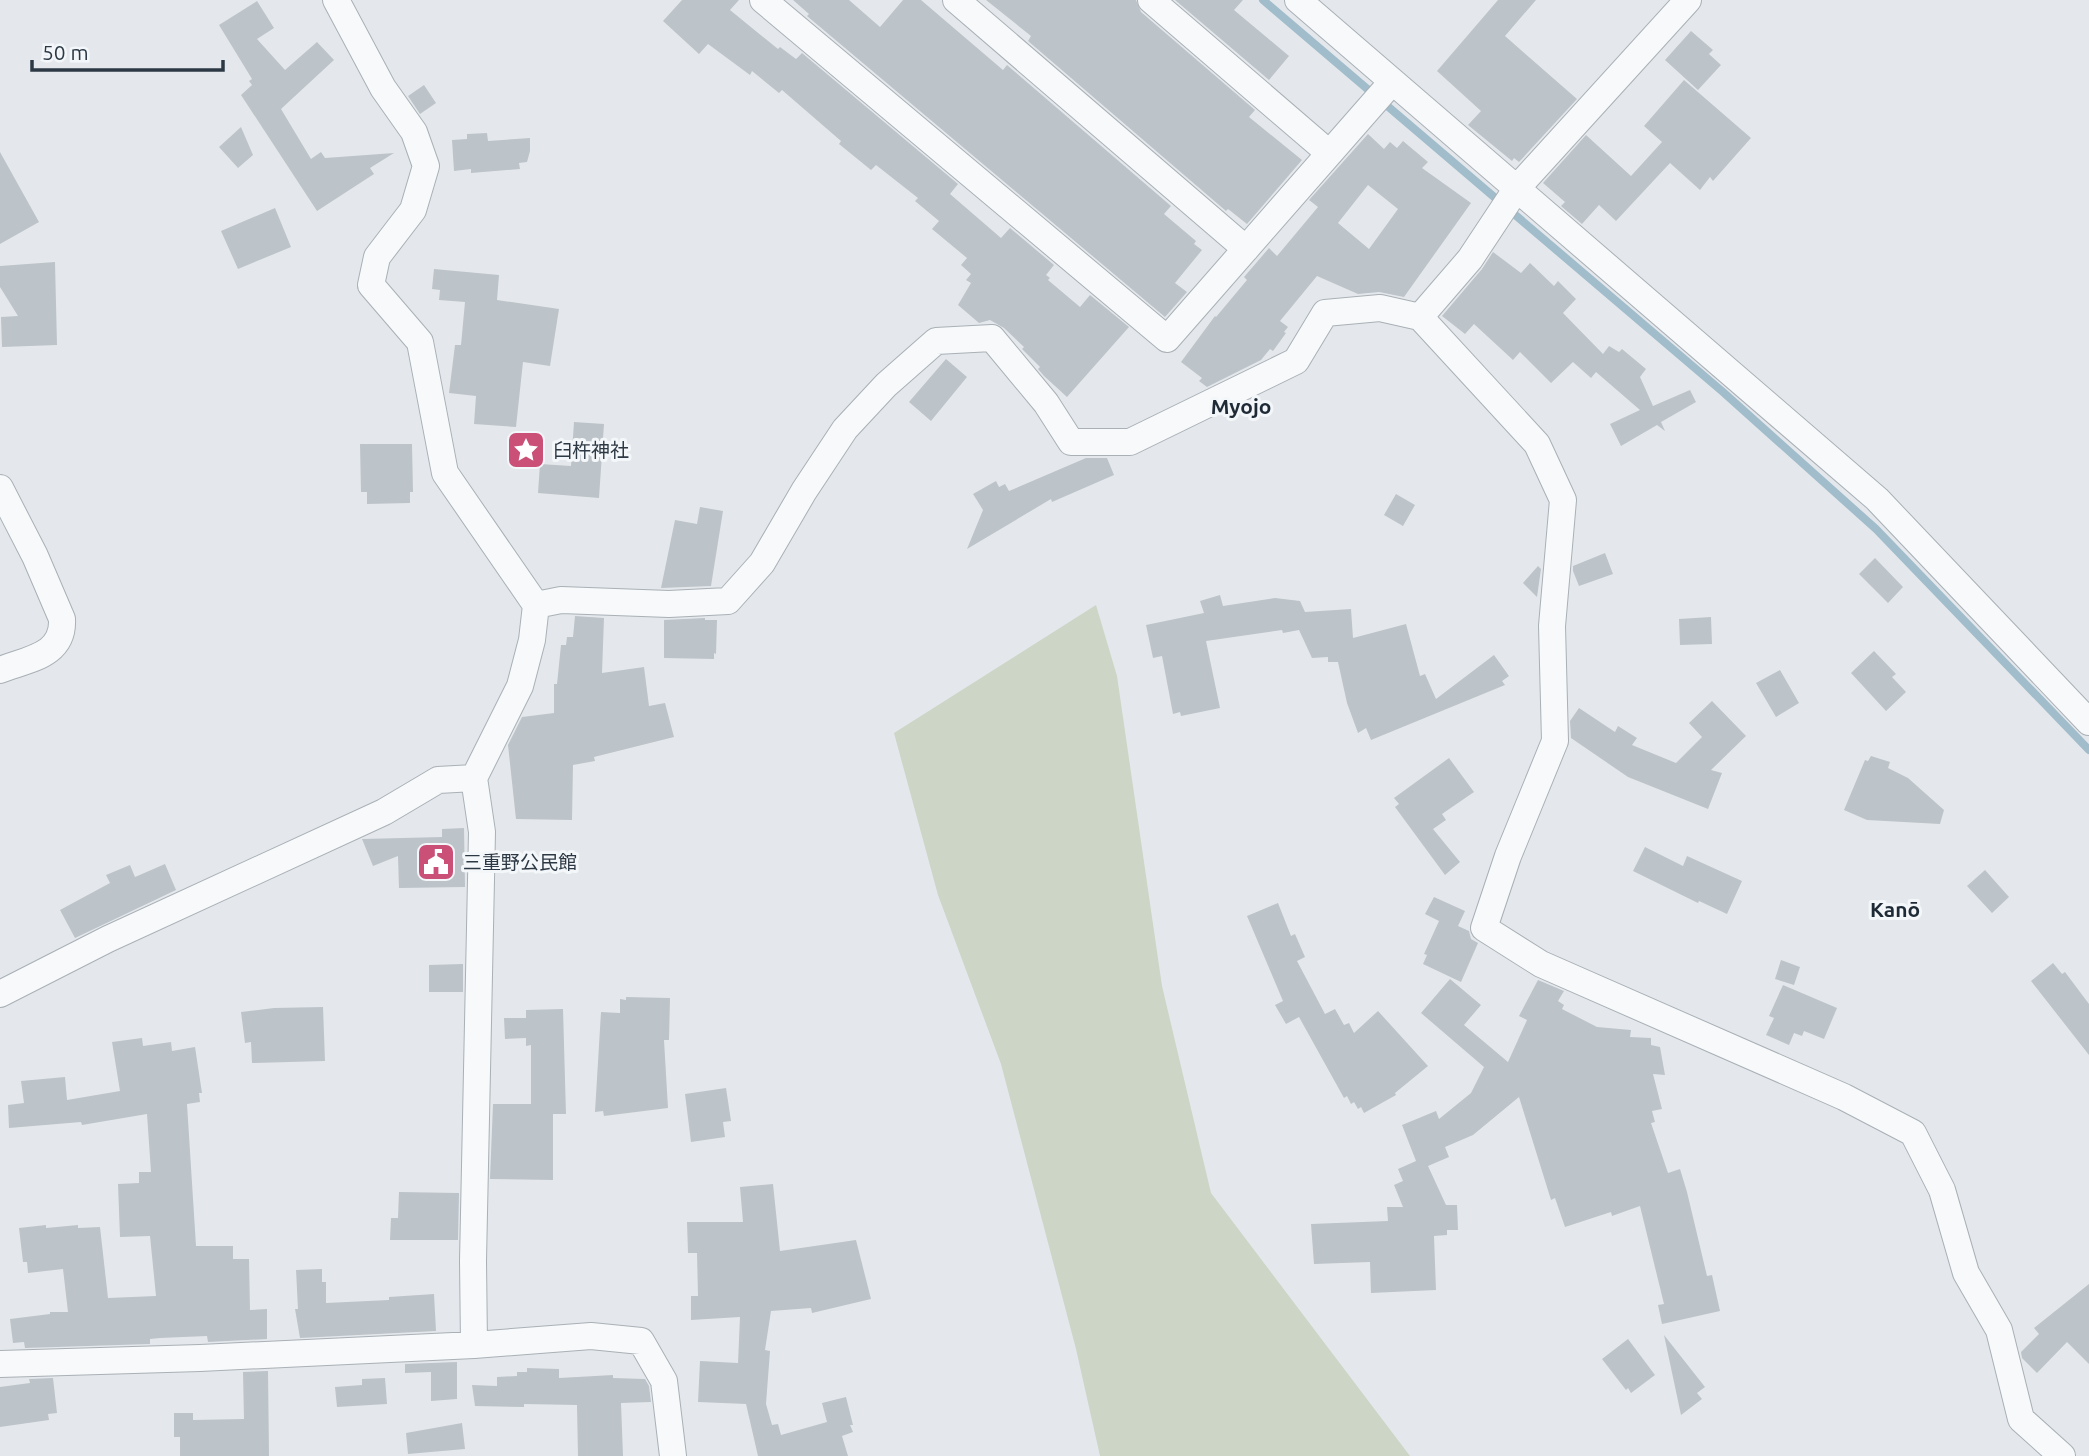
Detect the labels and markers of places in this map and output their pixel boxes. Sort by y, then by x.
place icon: 臼杵神社 [505,429,547,471]
place label: 臼杵神社 [553,439,629,461]
public building icon: 三重野公民館 [415,841,457,883]
place label: 三重野公民館 [463,851,577,873]

